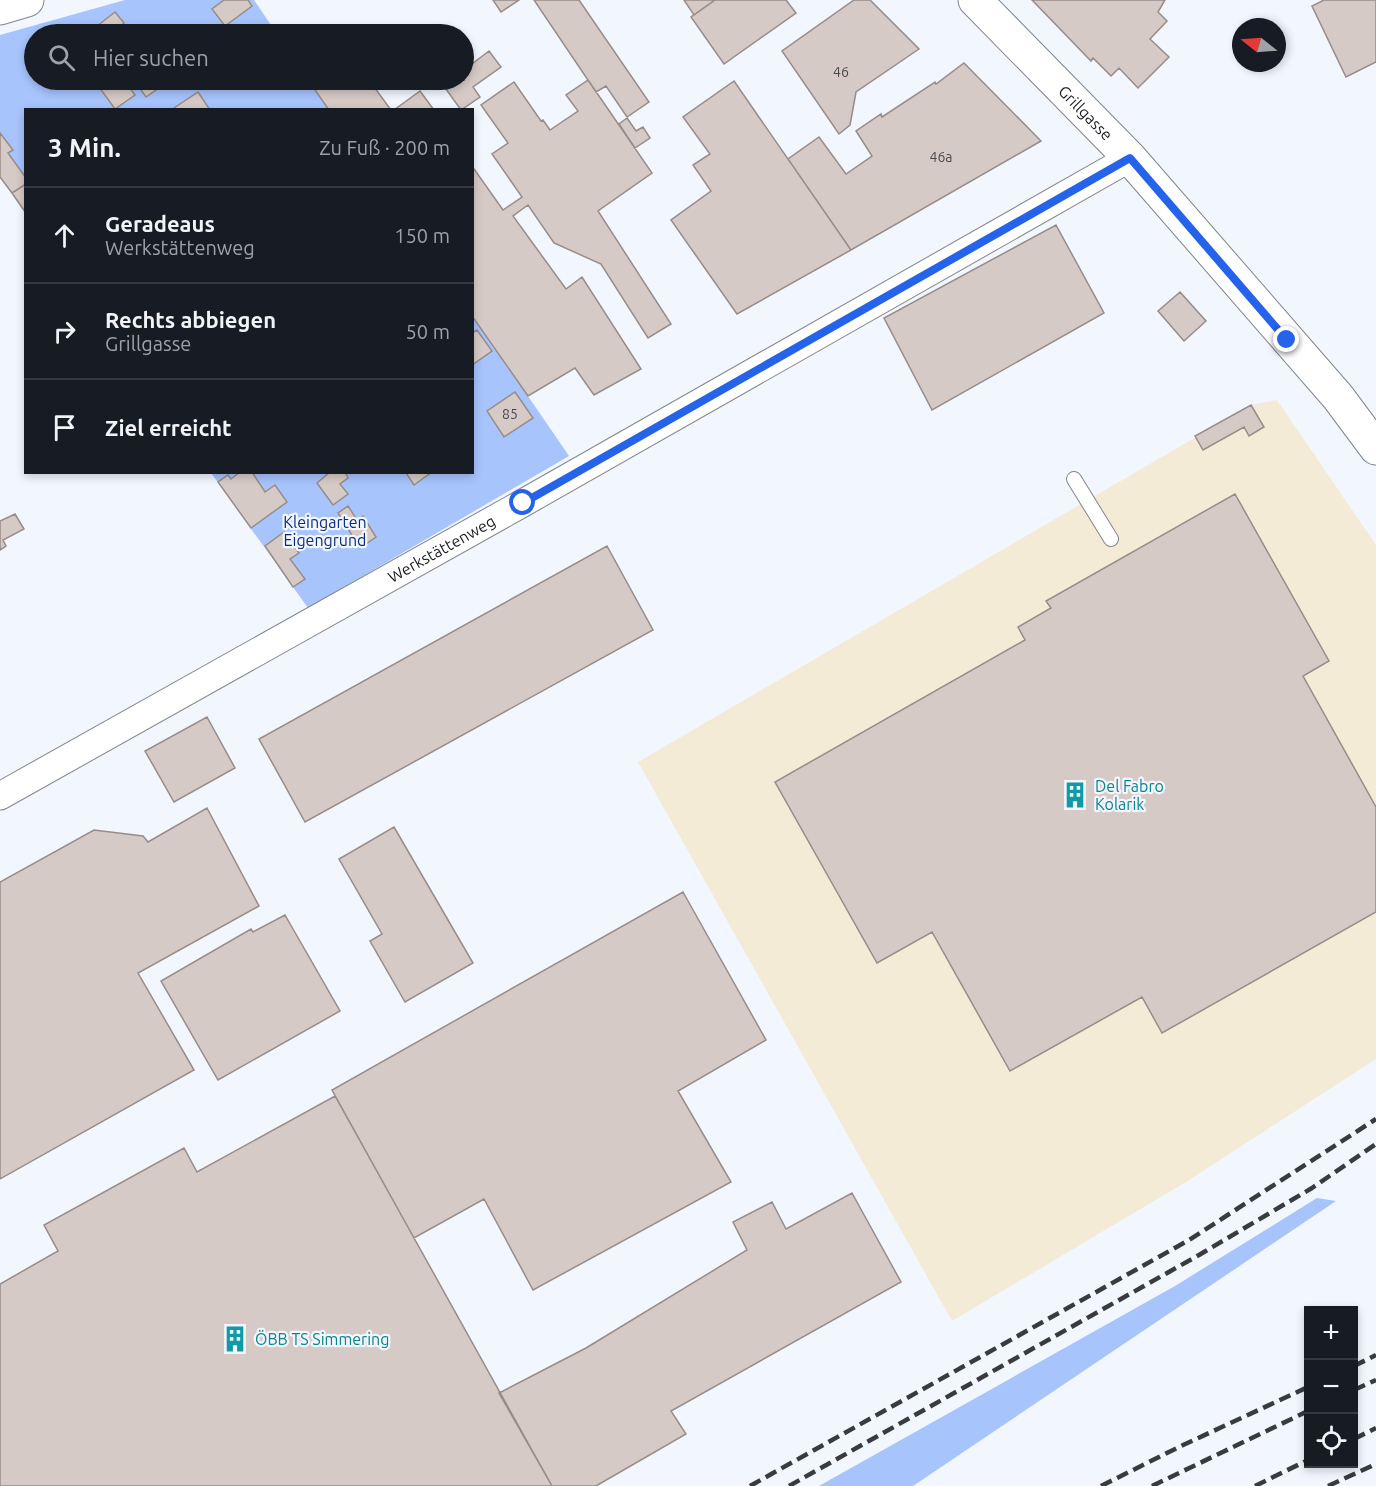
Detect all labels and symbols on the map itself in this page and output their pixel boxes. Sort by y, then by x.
north arrow [1232,18,1286,72]
house number: 46 [833,64,849,80]
street label: Grillgasse [1055,82,1116,144]
house number: 46a [930,149,953,165]
route end [1273,326,1299,352]
house number: 85 [502,406,518,422]
route start [509,489,535,515]
street label: Werkstättenweg [385,512,498,586]
park label: Kleingarten Eigengrund [283,513,367,549]
place label: Del Fabro Kolarik [1095,777,1164,813]
building icon: Del Fabro Kolarik [1060,780,1090,810]
building icon: ÖBB TS Simmering [220,1324,250,1354]
place label: ÖBB TS Simmering [255,1330,389,1348]

